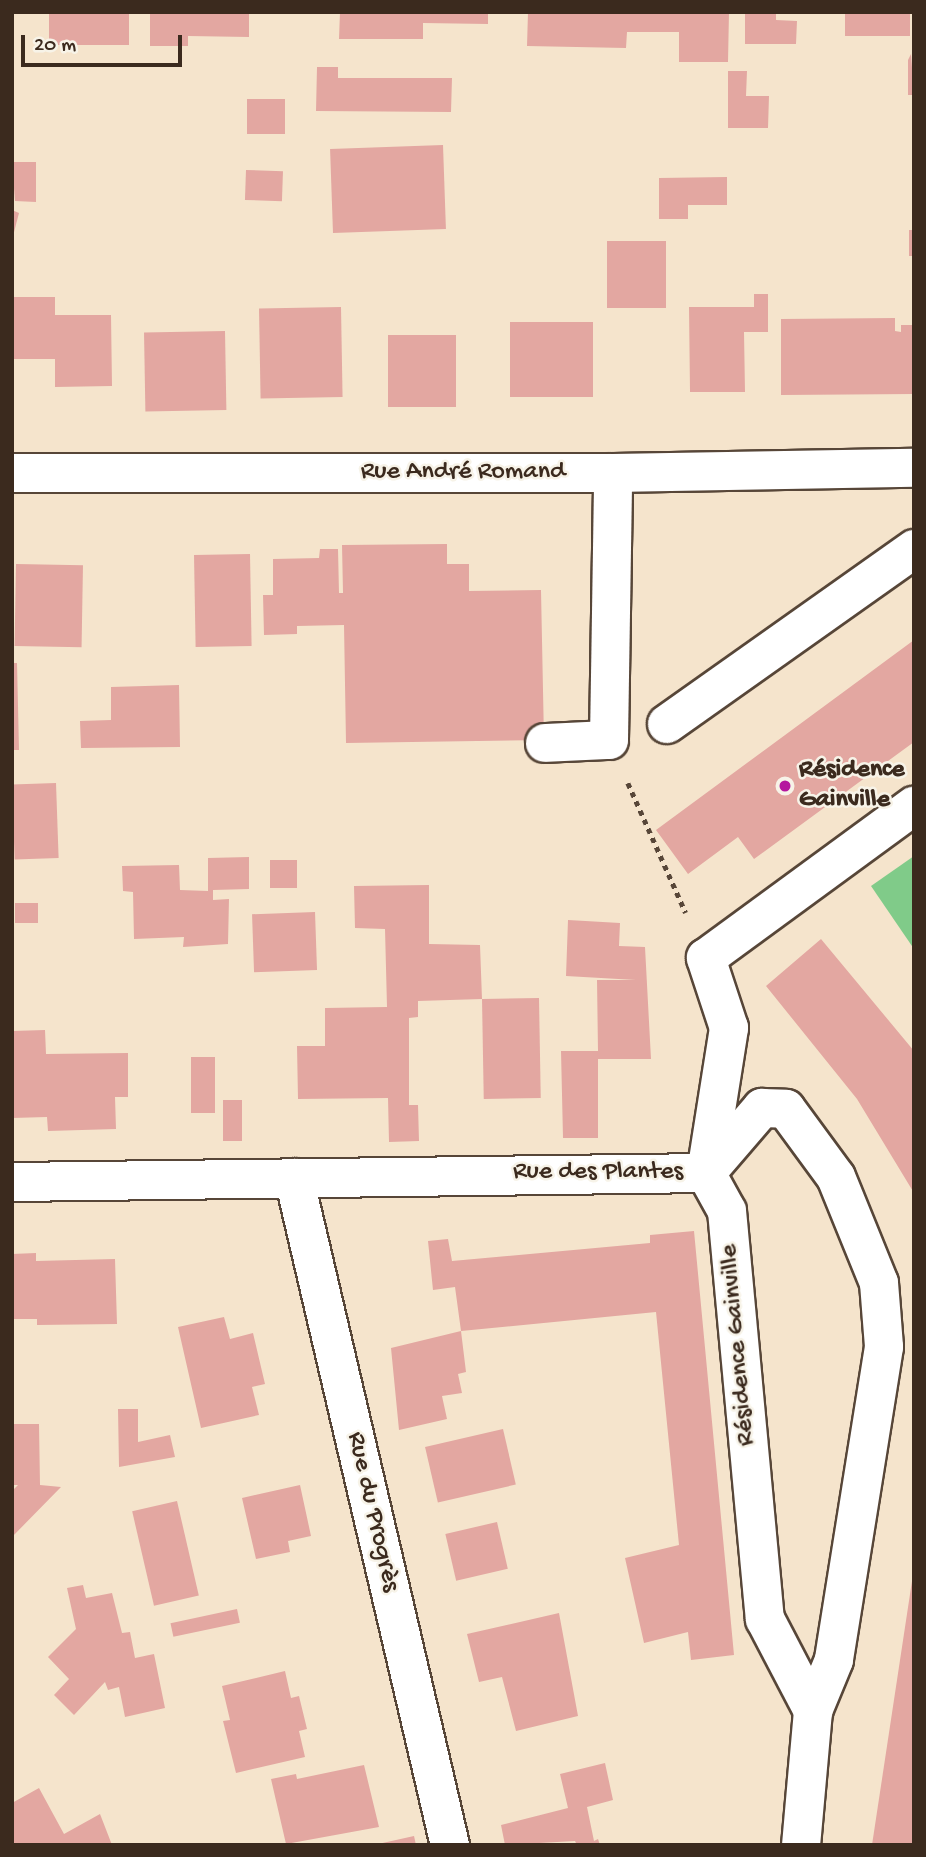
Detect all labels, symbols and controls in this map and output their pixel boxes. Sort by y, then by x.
scale bar [24,21,186,65]
text: 20 m [34,34,76,59]
street label: Rue André Romand [361,457,565,489]
place label: Résidence Gainville [799,755,905,816]
marker: Résidence Gainville [777,778,793,794]
street label: Rue des Plantes [513,1157,683,1189]
street label: Résidence Gainville [715,1243,763,1447]
street label: Rue du Progrès [338,1429,406,1595]

